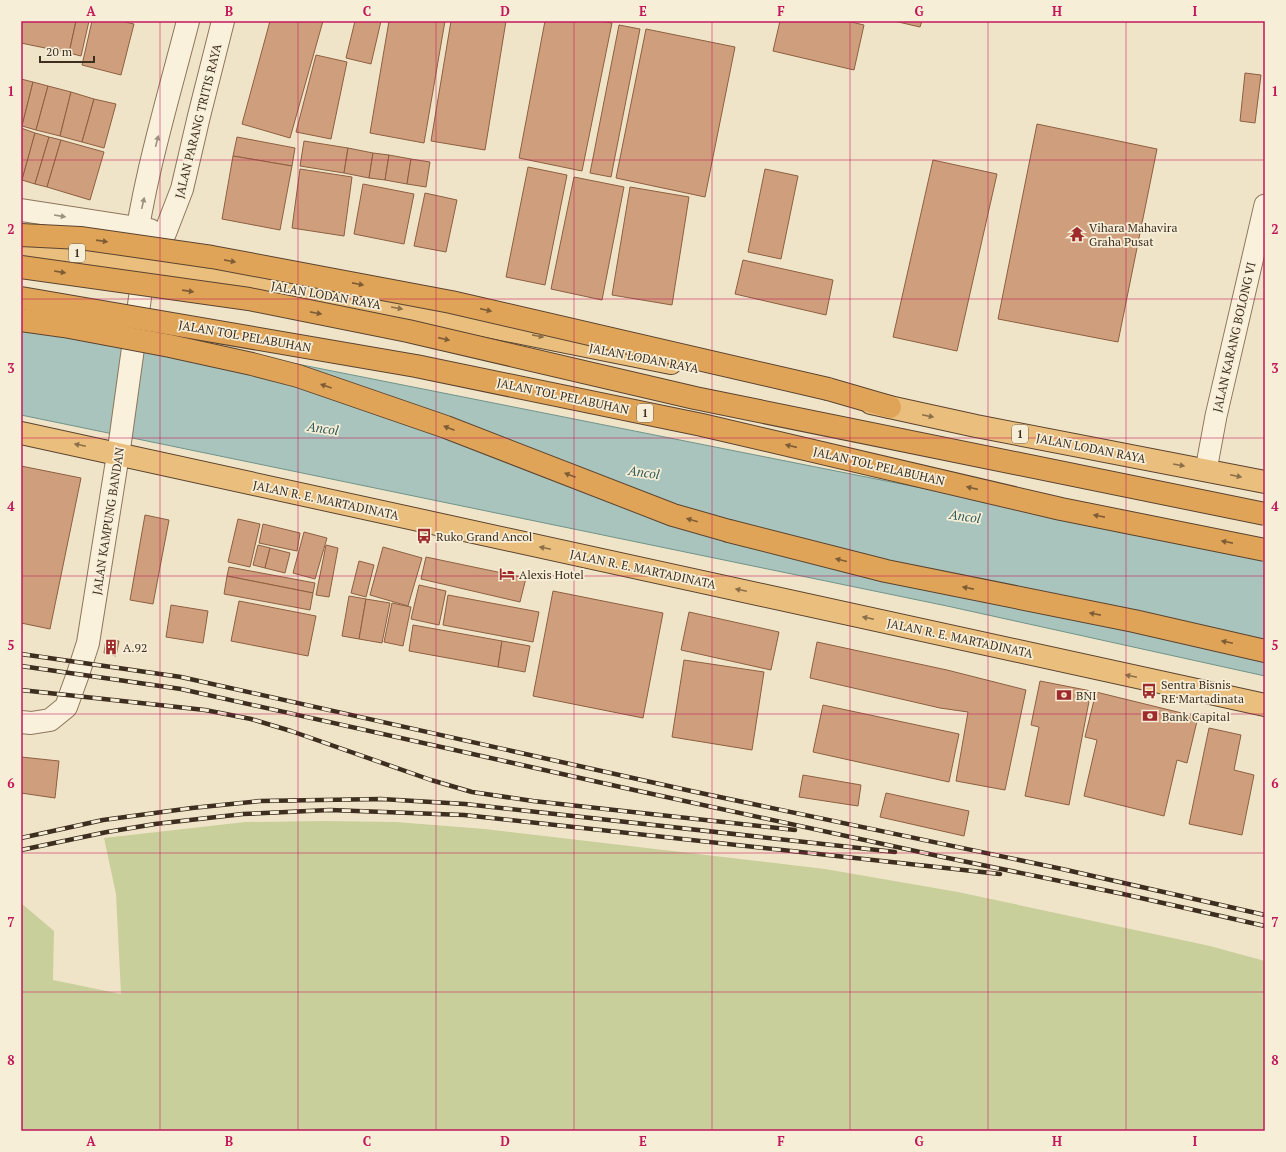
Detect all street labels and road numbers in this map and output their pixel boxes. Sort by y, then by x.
street label: JALAN PARANG TRITIS RAYA [171,41,225,200]
road number: 1 [69,244,85,262]
street label: JALAN KARANG BOLONG VI [1209,260,1259,414]
street label: JALAN LODAN RAYA [270,278,383,312]
street label: JALAN TOL PELABUHAN [178,317,313,355]
street label: JALAN LODAN RAYA [588,340,701,376]
street label: JALAN TOL PELABUHAN [496,375,630,417]
road number: 1 [637,404,653,422]
road number: 1 [1012,425,1028,443]
street label: JALAN LODAN RAYA [1035,430,1148,466]
street label: JALAN TOL PELABUHAN [812,444,946,488]
street label: JALAN KAMPUNG BANDAN [89,446,127,596]
street label: JALAN R. E. MARTADINATA [252,477,401,523]
street label: JALAN R. E. MARTADINATA [569,546,718,592]
street label: JALAN R. E. MARTADINATA [886,615,1035,661]

